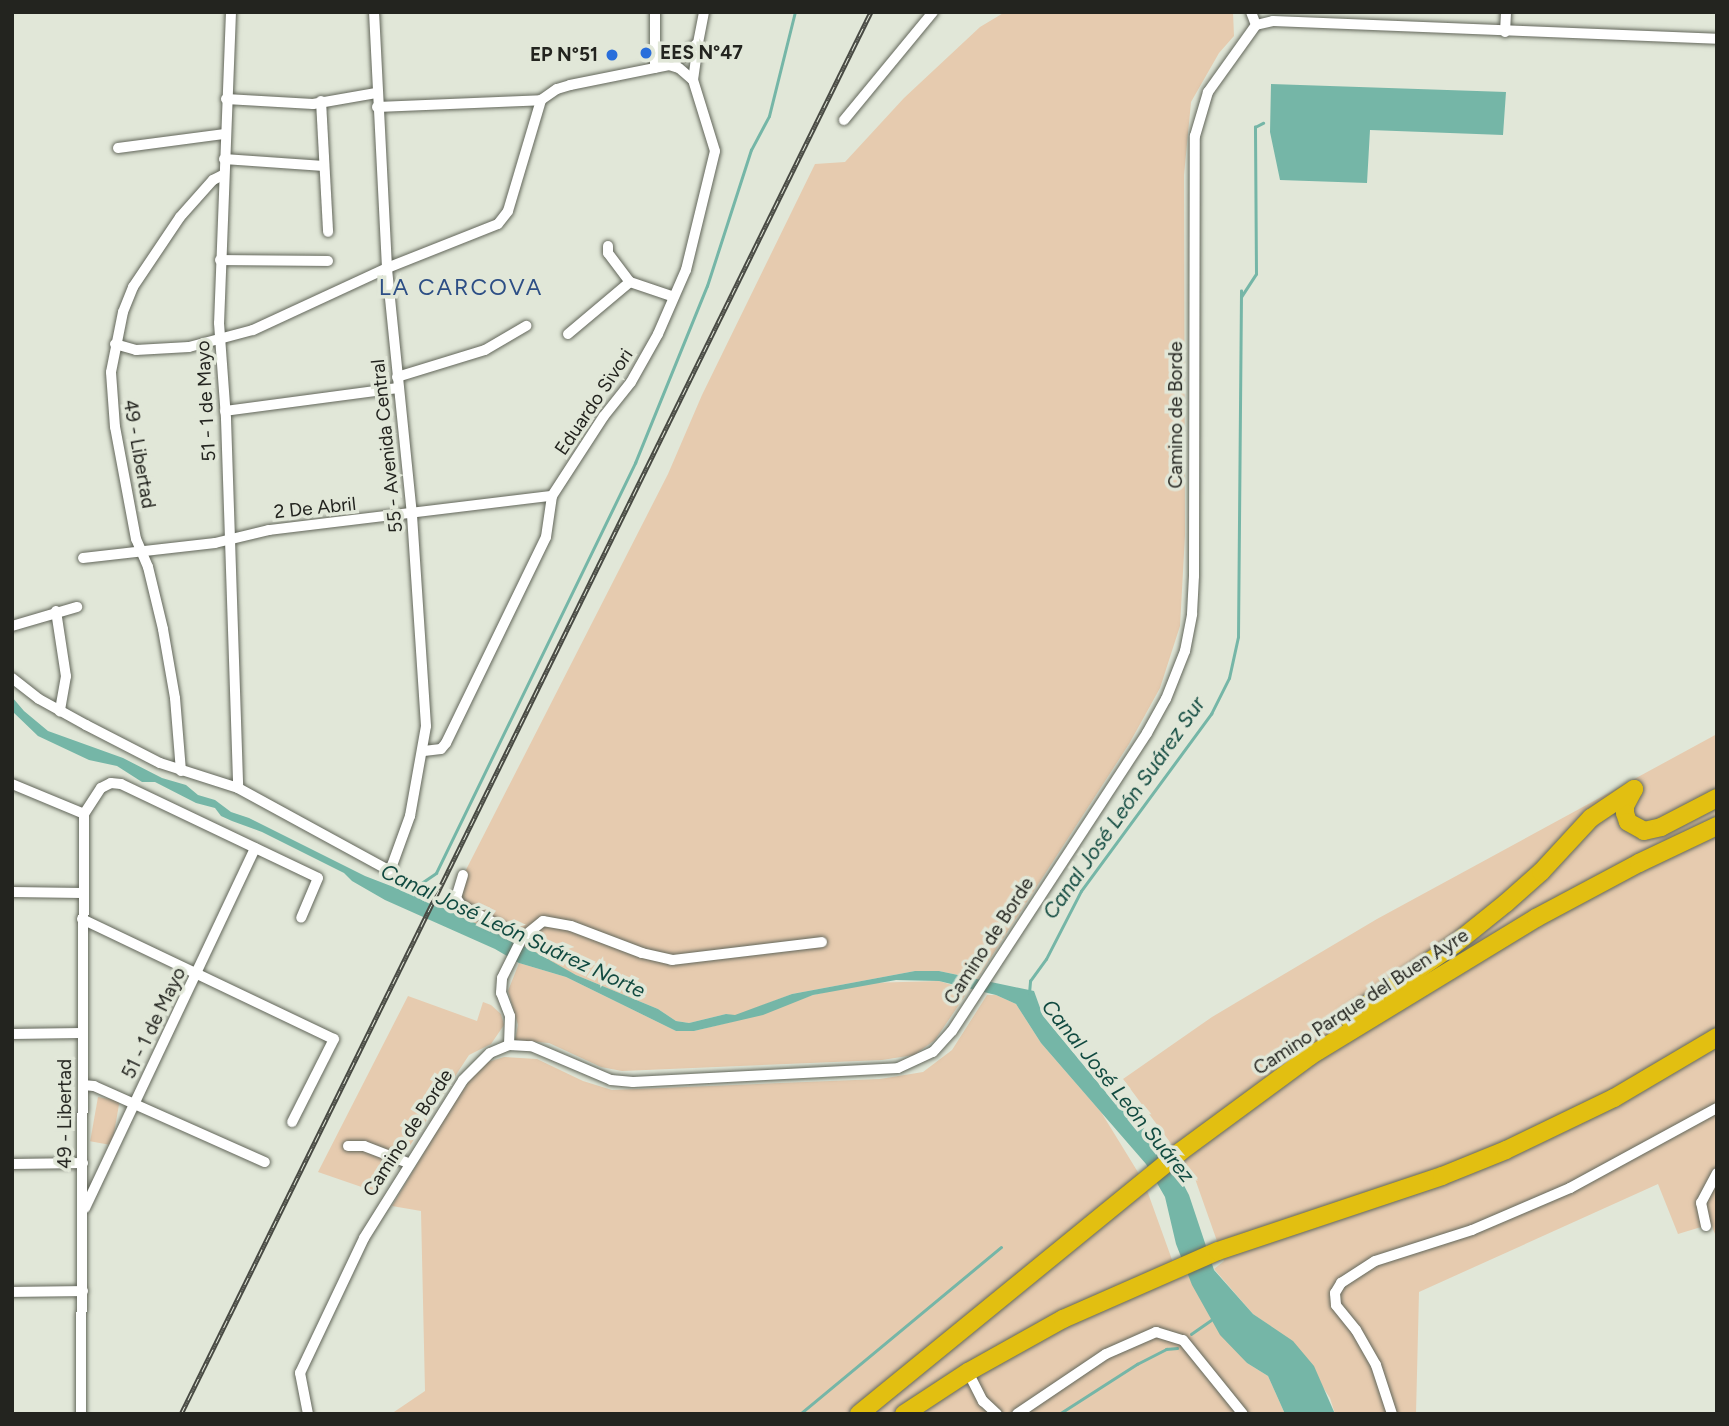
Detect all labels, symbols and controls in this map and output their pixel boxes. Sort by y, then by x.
place label: EES N°47 [660,42,743,64]
place label: EP N°51 [530,44,598,66]
marker: EES N°47 [638,45,654,61]
marker: EP N°51 [604,47,620,63]
district label: LA CARCOVA [380,273,542,301]
street label: 51 - 1 de Mayo [191,340,221,462]
street label: Camino de Borde [1165,341,1187,489]
street label: Eduardo Sivori [550,344,638,460]
street label: 55 - Avenida Central [367,358,407,534]
street label: 49 - Libertad [118,398,160,510]
street label: 2 De Abril [273,492,357,524]
water label: Canal José León Suárez Sur [1038,692,1210,924]
water label: Canal José León Suárez Norte [377,859,649,1003]
street label: Camino de Borde [939,873,1039,1009]
street label: Camino Parque del Buen Ayre [1249,924,1473,1080]
street label: 51 - 1 de Mayo [117,964,191,1082]
water label: Canal José León Suárez [1036,994,1200,1188]
street label: 49 - Libertad [54,1059,76,1169]
street label: Camino de Borde [358,1065,458,1201]

